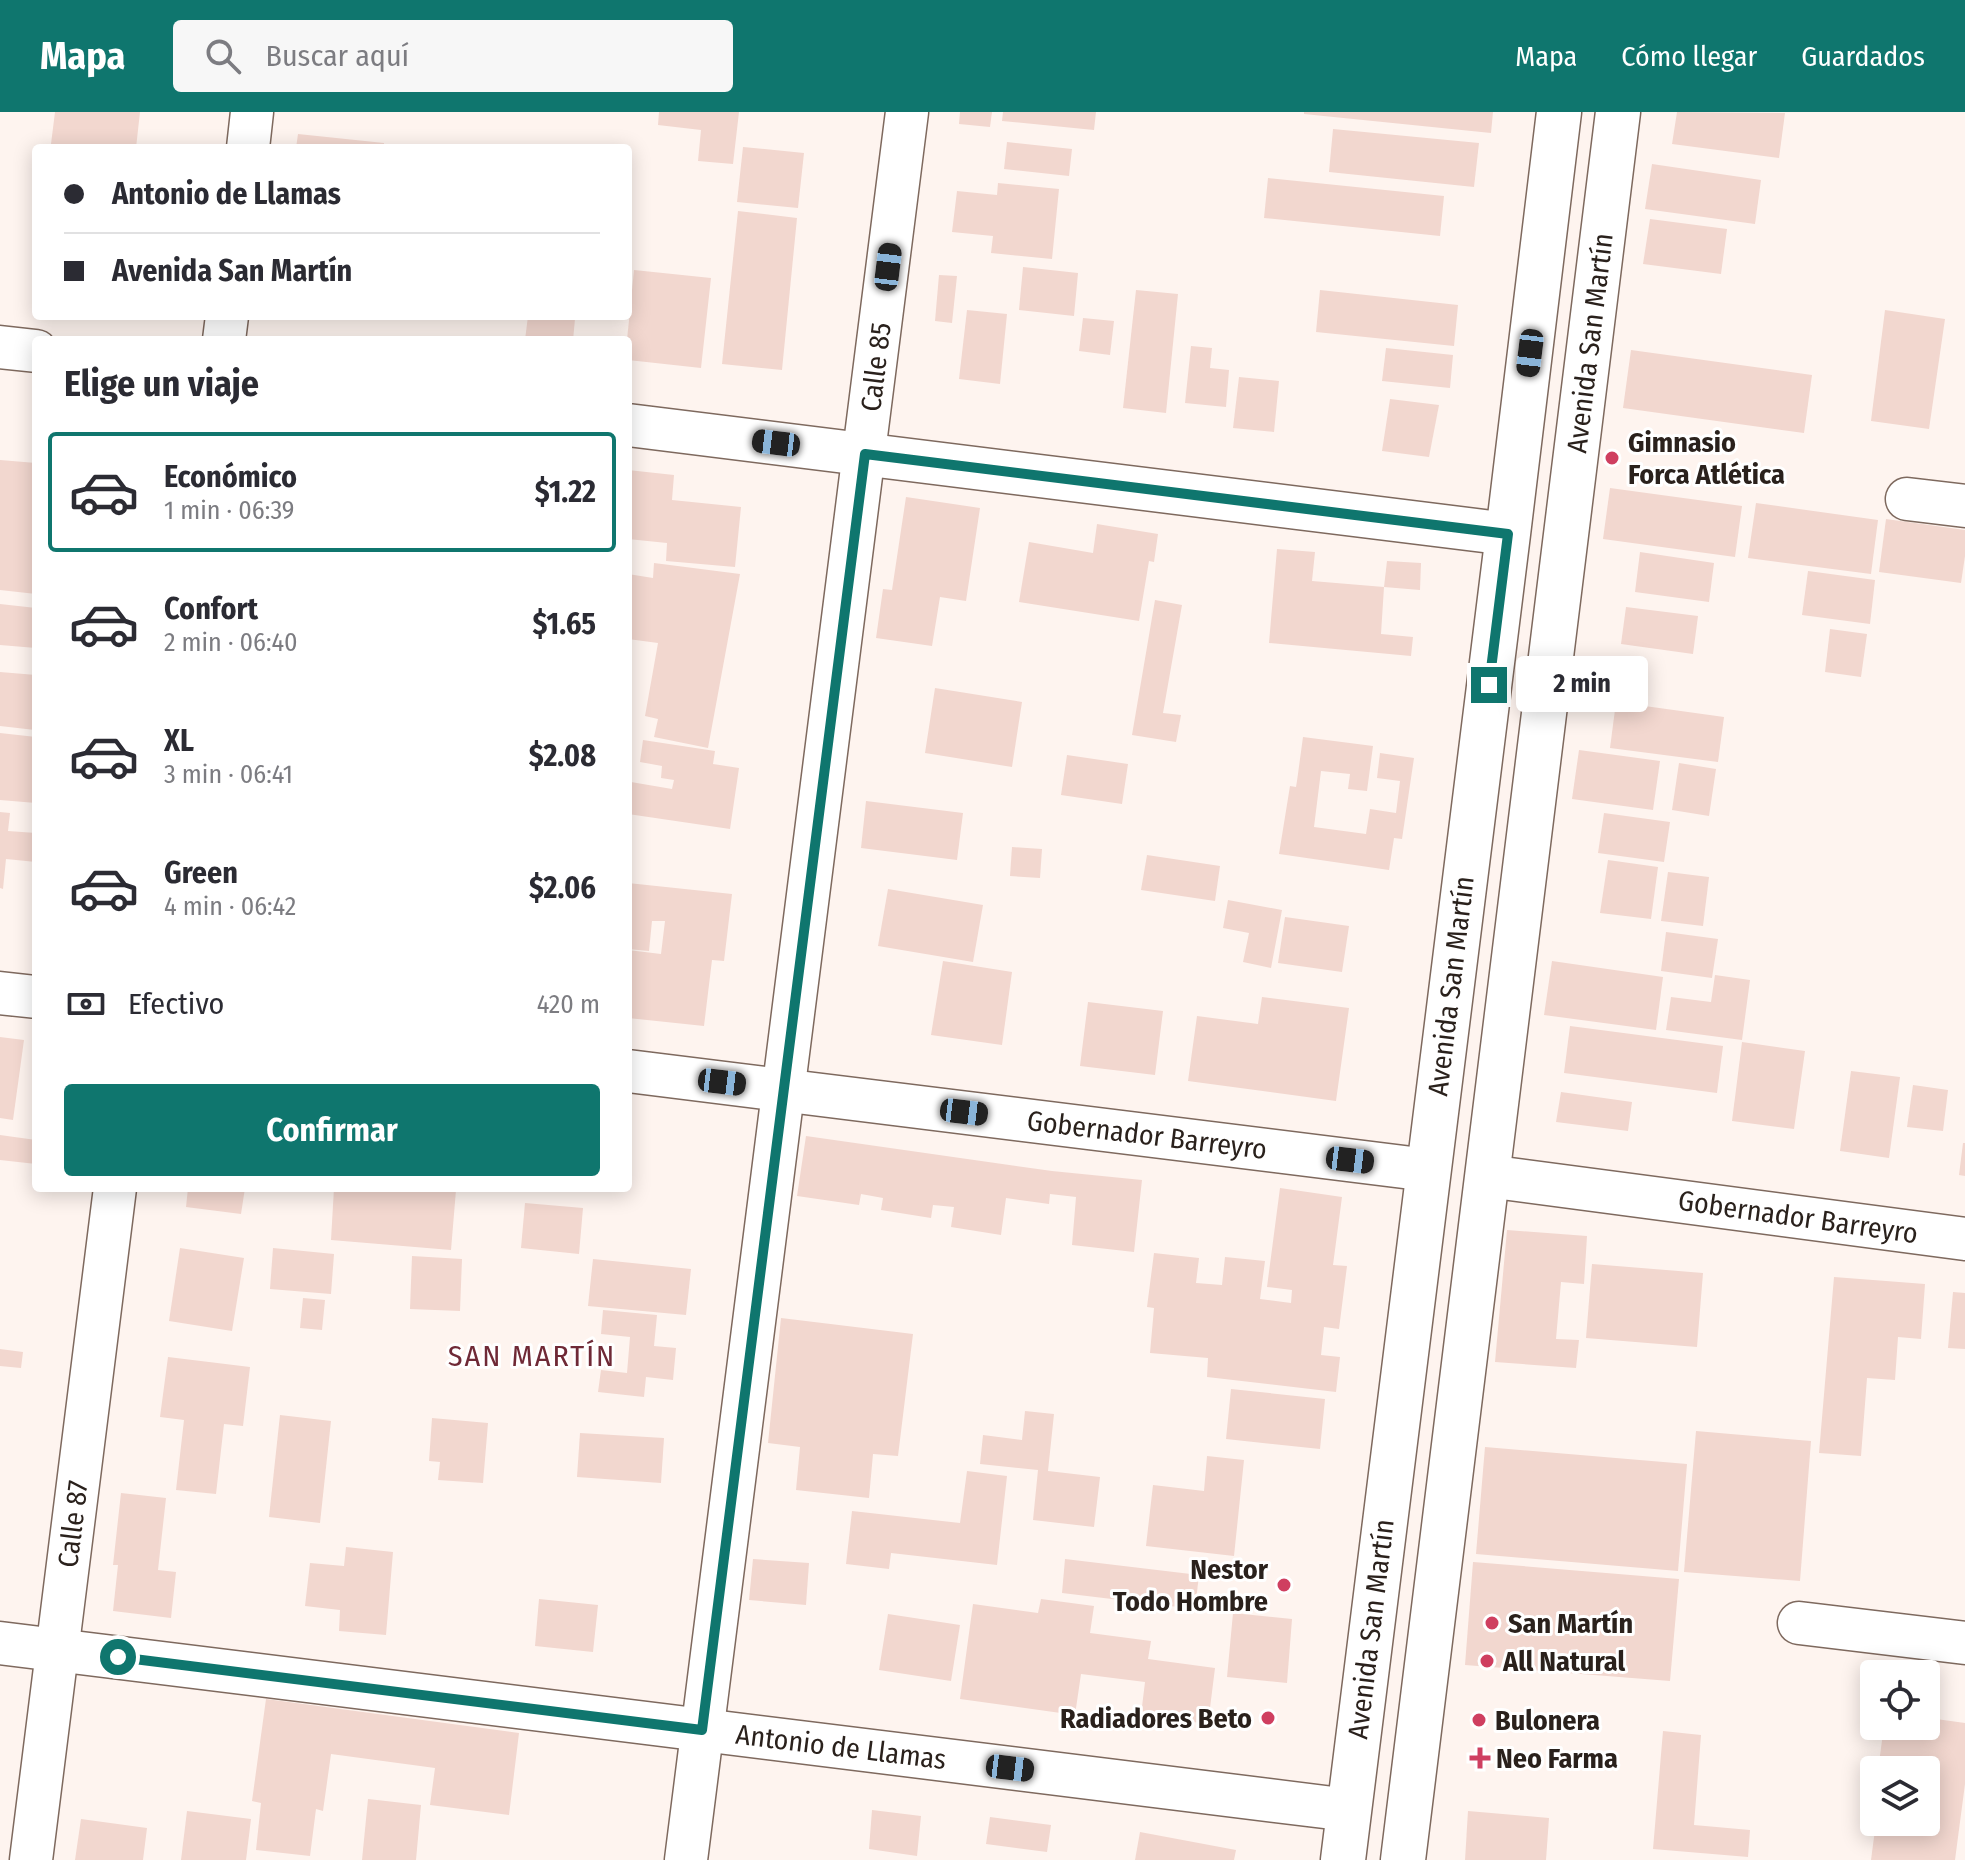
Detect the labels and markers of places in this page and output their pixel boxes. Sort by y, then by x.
place label: Gimnasio Forca Atlética [1628,426,1785,491]
marker: Gimnasio Forca Atlética [1603,449,1621,467]
place label: Nestor Todo Hombre [1113,1553,1269,1618]
marker: Nestor Todo Hombre [1275,1576,1293,1594]
place label: San Martín [1508,1607,1633,1640]
marker: San Martín [1483,1614,1501,1632]
place label: All Natural [1502,1645,1625,1678]
marker: All Natural [1478,1652,1496,1670]
place label: Radiadores Beto [1060,1702,1252,1735]
place label: Bulonera [1495,1704,1600,1737]
marker: Radiadores Beto [1259,1709,1277,1727]
marker: Bulonera [1470,1711,1488,1729]
place label: Neo Farma [1496,1742,1618,1775]
marker: Neo Farma [1471,1749,1489,1767]

